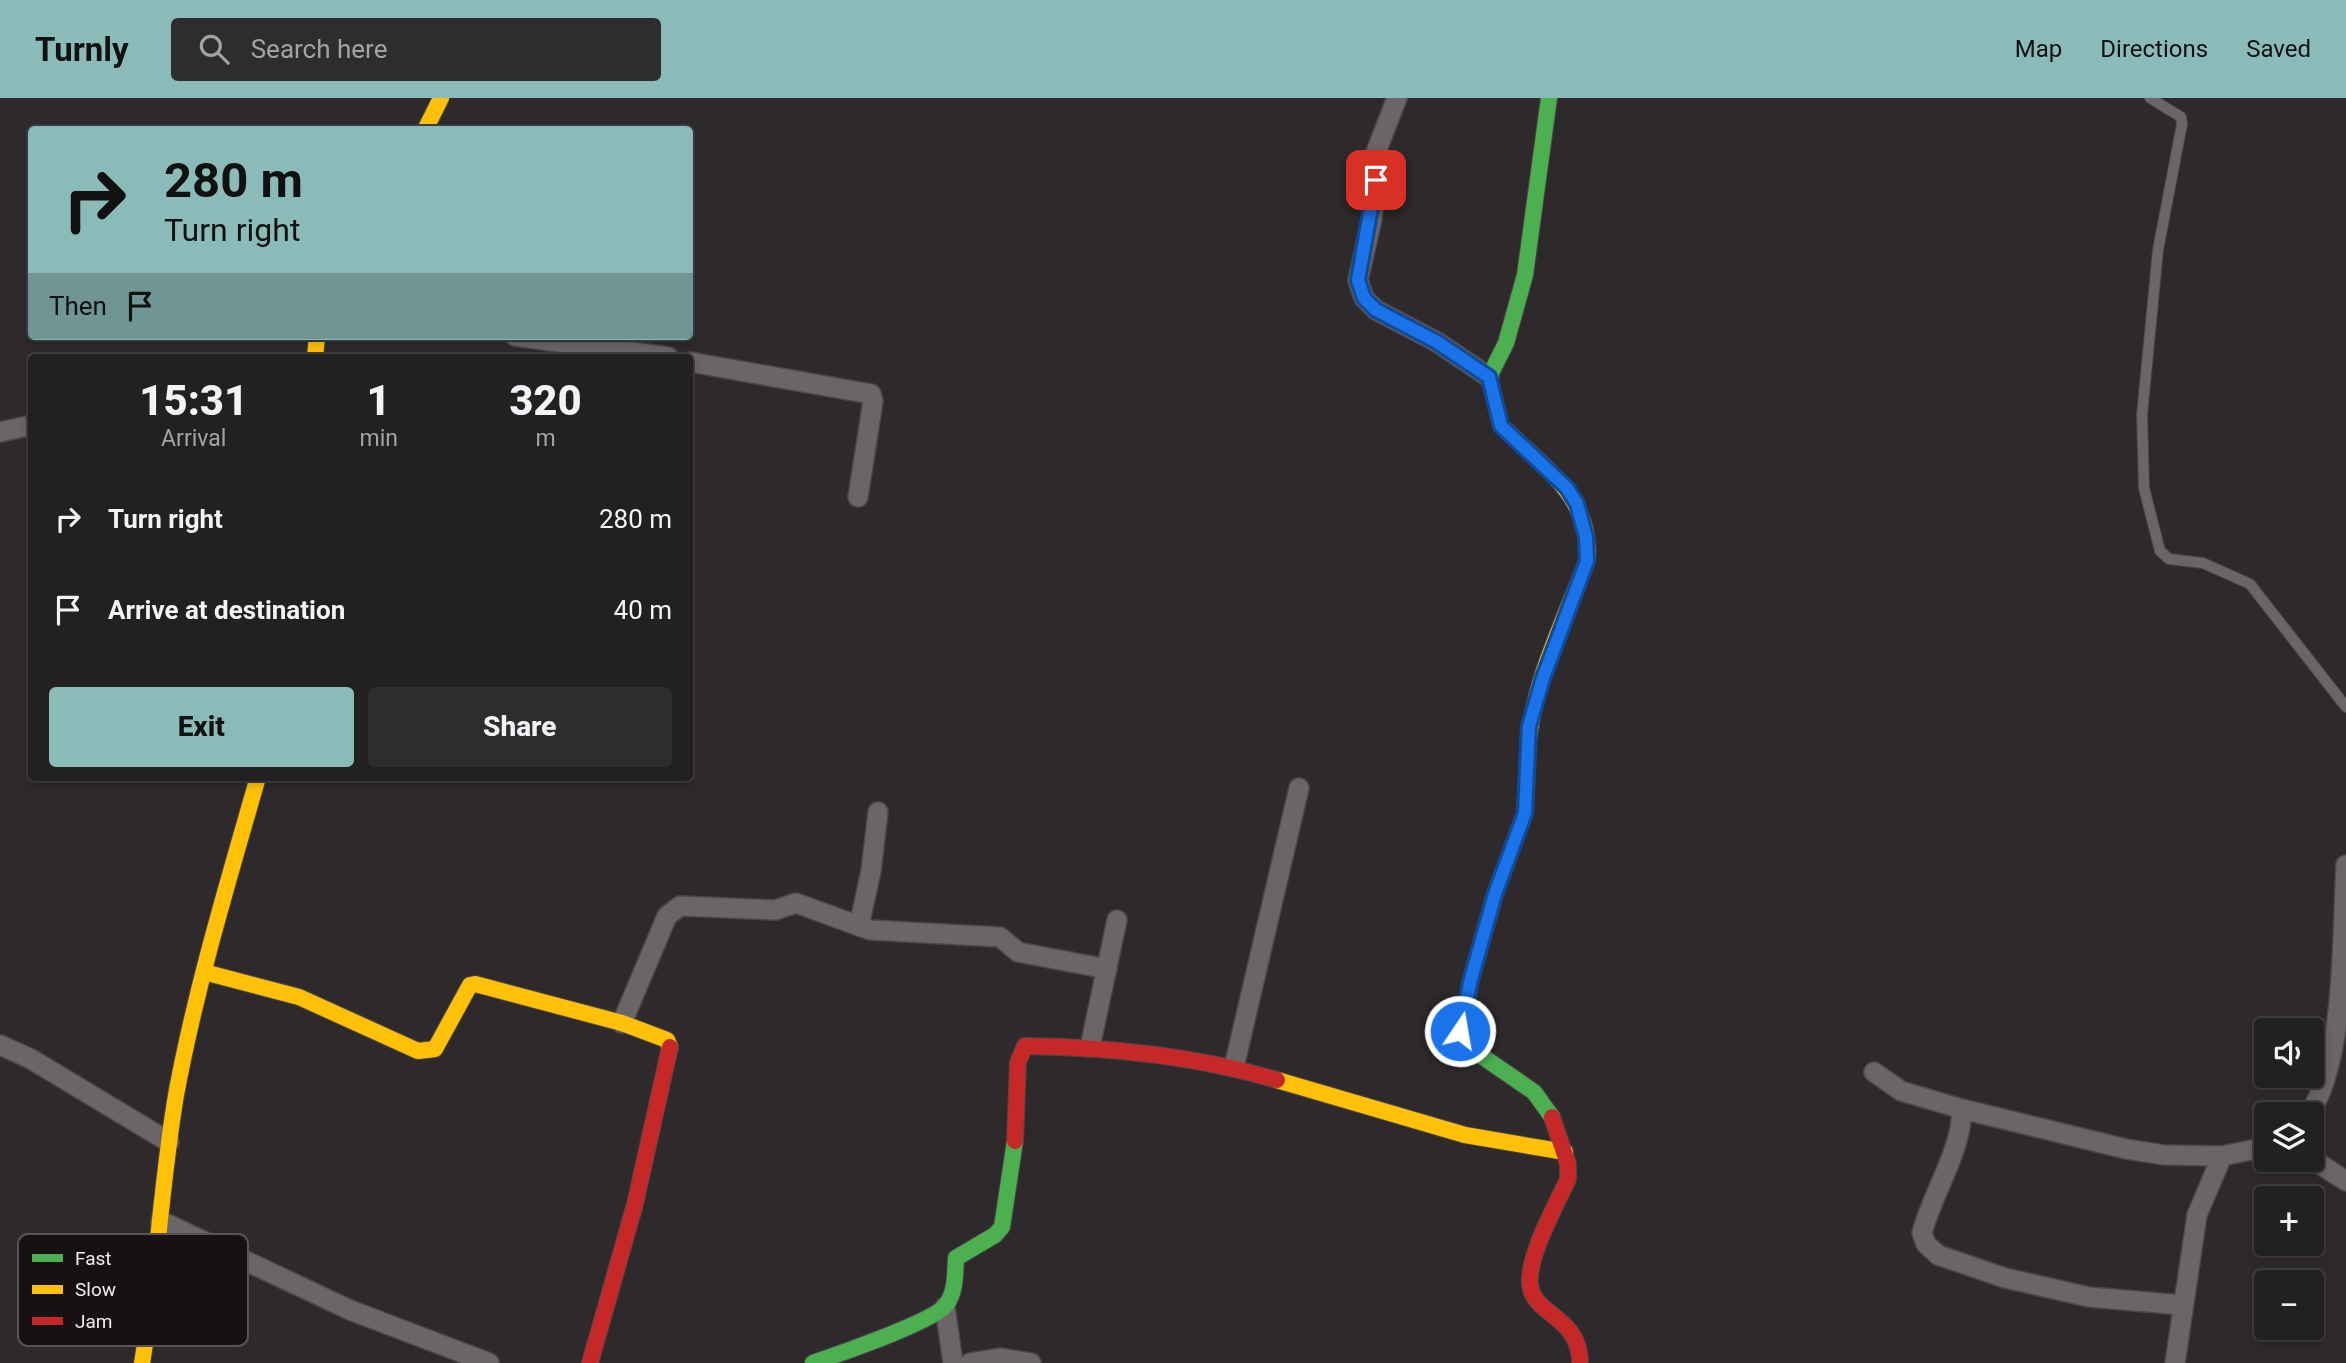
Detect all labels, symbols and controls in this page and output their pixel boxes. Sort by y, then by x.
search box [171,18,661,81]
text: Turnly [35,30,129,69]
icon: search [195,30,233,68]
text: Search here [251,34,387,64]
text: Map [2015,35,2062,63]
text: Directions [2100,35,2208,63]
text: Saved [2246,35,2311,63]
pin [1346,150,1406,210]
text: 280 m [164,152,303,209]
icon: right [49,154,140,245]
icon: arrive [1357,161,1395,199]
text: Turn right [164,211,300,249]
icon: arrive [121,287,159,325]
text: Then [49,291,107,321]
text: 15:31 [139,376,248,425]
text: 1 [367,376,391,425]
text: 320 [509,376,582,425]
text: Arrival [161,425,226,452]
text: min [359,425,398,452]
text: m [535,425,556,452]
icon: right [49,500,87,538]
text: Turn right [108,504,223,534]
text: 280 m [599,504,672,534]
icon: arrive [49,591,87,629]
text: Arrive at destination [108,595,345,625]
text: 40 m [614,595,672,625]
button: Exit [49,687,354,767]
button: Share [368,687,672,767]
position arrow [1423,994,1497,1068]
map controls [2254,1018,2324,1340]
button: sound [2254,1018,2324,1088]
button: layers [2254,1102,2324,1172]
button: + [2254,1186,2324,1256]
legend [18,1234,248,1346]
text: Fast [75,1247,112,1270]
button: − [2254,1270,2324,1340]
text: Slow [75,1278,116,1301]
text: Jam [75,1310,112,1333]

